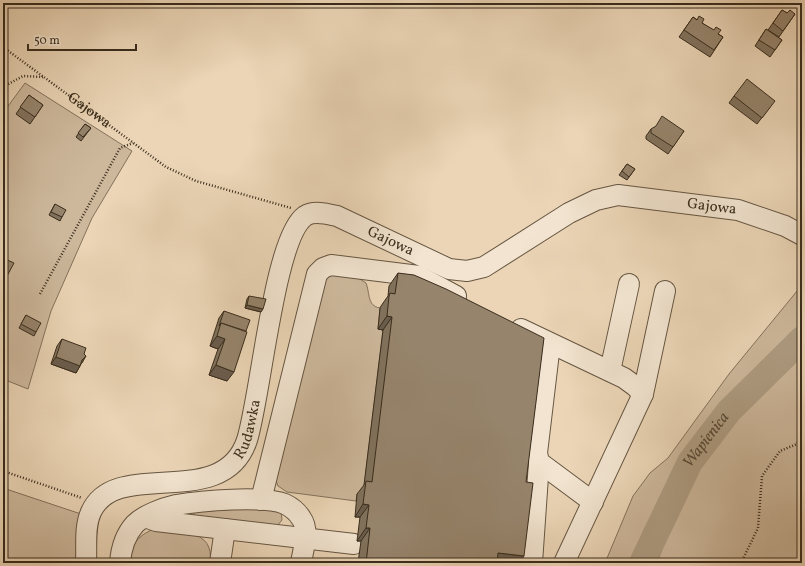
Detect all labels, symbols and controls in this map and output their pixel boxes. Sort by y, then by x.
scale bar [28,26,136,52]
text: 50 m [34,33,60,49]
street label: Gajowa [63,87,115,134]
street label: Gajowa [686,193,738,220]
street label: Gajowa [364,221,417,261]
street label: Rudawka [229,398,266,464]
water label: Wapienica [678,408,735,473]

